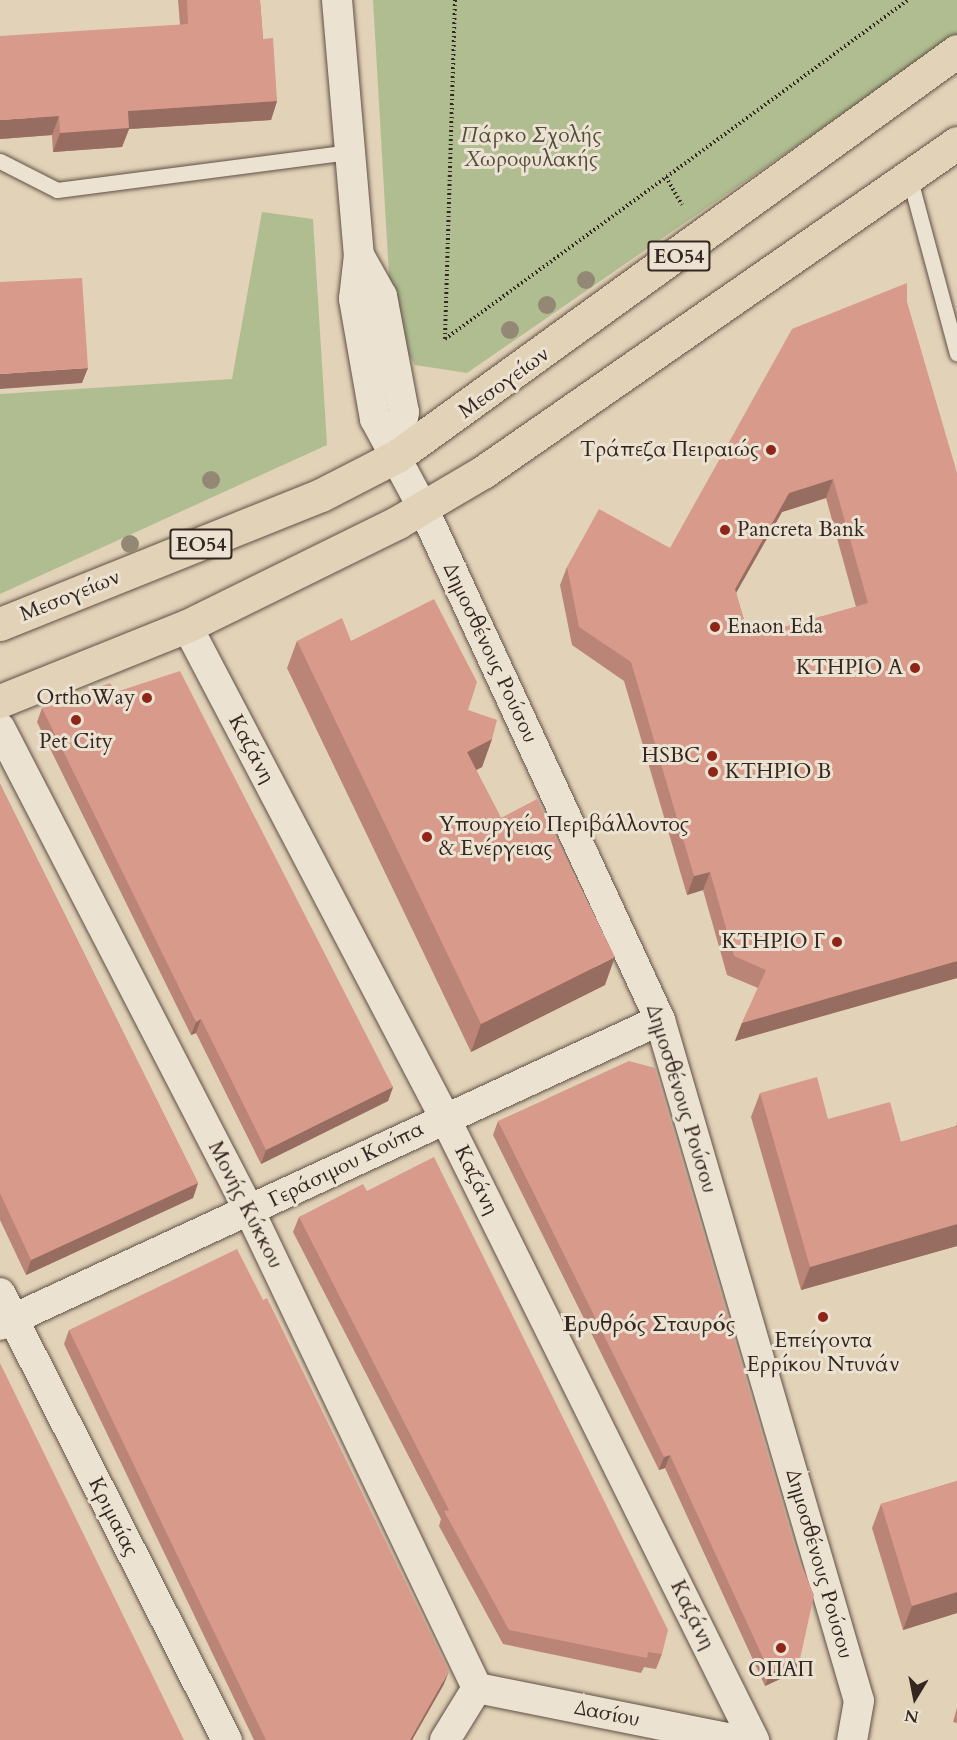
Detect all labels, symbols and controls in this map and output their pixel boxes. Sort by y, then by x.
park label: Πάρκο Σχολής Χωροφυλακής [460,123,602,173]
road number: ΕΟ54 [646,239,712,273]
street label: Μεσογείων [454,342,554,424]
place label: Τράπεζα Πειραιώς [580,437,759,463]
marker: Τράπεζα Πειραιώς [764,443,778,457]
place label: Pancreta Bank [737,517,865,543]
marker: Pancreta Bank [718,523,732,537]
road number: ΕΟ54 [168,527,234,561]
street label: Δημοσθένους Ρούσου [437,559,543,747]
street label: Μεσογείων [16,565,124,627]
place label: Enaon Eda [727,614,823,640]
marker: Enaon Eda [708,620,722,634]
place label: ΚΤΗΡΙΟ Α [796,655,903,681]
marker: ΚΤΗΡΙΟ Α [908,661,922,675]
place label: OrthoWay [36,685,135,711]
marker: OrthoWay [140,691,154,705]
street label: Καζάνη [223,710,279,788]
marker: Pet City [69,713,83,727]
place label: Pet City [39,729,113,755]
place label: HSBC [642,743,700,769]
marker: HSBC [705,749,719,763]
place label: ΚΤΗΡΙΟ Β [725,759,831,785]
marker: ΚΤΗΡΙΟ Β [706,765,720,779]
place label: Υπουργείο Περιβάλλοντος & Ενέργειας [439,812,689,862]
marker: Υπουργείο Περιβάλλοντος & Ενέργειας [420,830,434,844]
place label: ΚΤΗΡΙΟ Γ [721,929,825,955]
marker: ΚΤΗΡΙΟ Γ [830,935,844,949]
street label: Δημοσθένους Ρούσου [640,1002,722,1196]
street label: Γεράσιμου Κούπα [265,1117,427,1213]
street label: Μονής Κύκκου [202,1137,288,1273]
street label: Καζάνη [448,1141,504,1219]
marker: Επείγοντα Ερρίκου Ντυνάν [814,1308,832,1326]
district label: Ερυθρός Σταυρός [563,1312,735,1338]
place label: Επείγοντα Ερρίκου Ντυνάν [747,1328,899,1378]
street label: Δημοσθένους Ρούσου [780,1466,858,1662]
street label: Κριμαίας [82,1473,144,1561]
street label: Καζάνη [664,1576,720,1654]
marker: ΟΠΑΠ [774,1641,788,1655]
place label: ΟΠΑΠ [748,1657,814,1683]
north arrow [885,1668,945,1728]
street label: Δασίου [572,1695,642,1733]
text: N [903,1704,921,1728]

